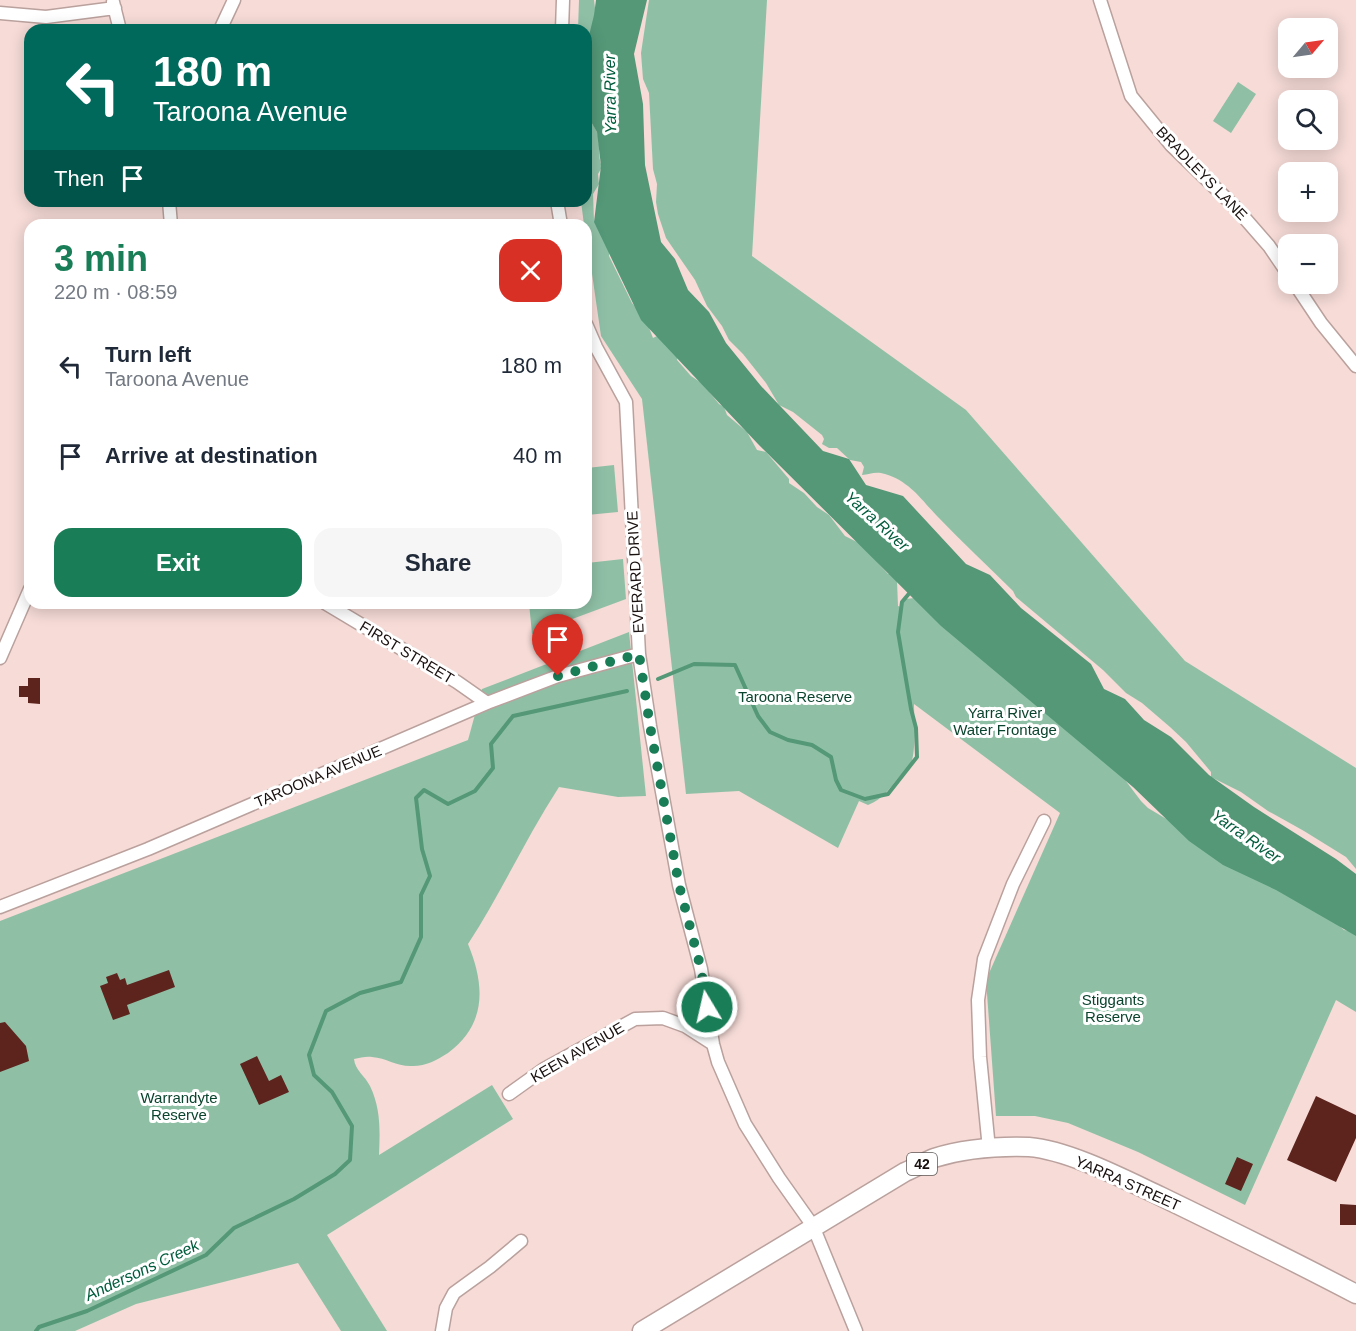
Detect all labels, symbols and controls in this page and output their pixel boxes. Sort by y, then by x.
north arrow [1278,18,1338,78]
map controls [1278,18,1338,294]
icon: left [54,48,132,126]
text: 180 m [153,48,272,95]
water label: Yarra River [601,53,619,134]
button: search [1278,90,1338,150]
text: Taroona Avenue [153,97,348,127]
street label: BRADLEYS LANE [1153,123,1251,223]
icon: arrive [116,162,149,195]
button: + [1278,162,1338,222]
text: Then [54,166,104,191]
button: − [1278,234,1338,294]
text: 3 min [54,238,148,279]
button: close [499,239,562,302]
text: 220 m · 08:59 [54,281,177,303]
text: Turn left [105,342,191,367]
icon: left [54,350,87,383]
text: 180 m [501,353,562,378]
text: Taroona Avenue [105,368,249,390]
icon: arrive [54,440,87,473]
text: Arrive at destination [105,443,318,468]
text: 40 m [513,443,562,468]
water label: Yarra River [842,488,913,554]
street label: EVERARD DRIVE [623,510,647,634]
button: Exit [54,528,302,597]
button: Share [314,528,562,597]
pin [532,614,583,676]
street label: FIRST STREET [357,617,457,687]
icon: arrive [541,623,574,656]
park label: Taroona Reserve [738,688,852,705]
park label: Yarra River Water Frontage [953,704,1057,738]
street label: TAROONA AVENUE [252,742,384,810]
water label: Yarra River [1208,806,1284,866]
position arrow [675,975,739,1039]
park label: Stiggants Reserve [1082,991,1144,1025]
street label: KEEN AVENUE [527,1018,627,1086]
park label: Warrandyte Reserve [141,1089,217,1123]
street label: YARRA STREET [1073,1152,1183,1214]
road number: 42 [907,1153,937,1175]
water label: Andersons Creek [81,1236,203,1304]

